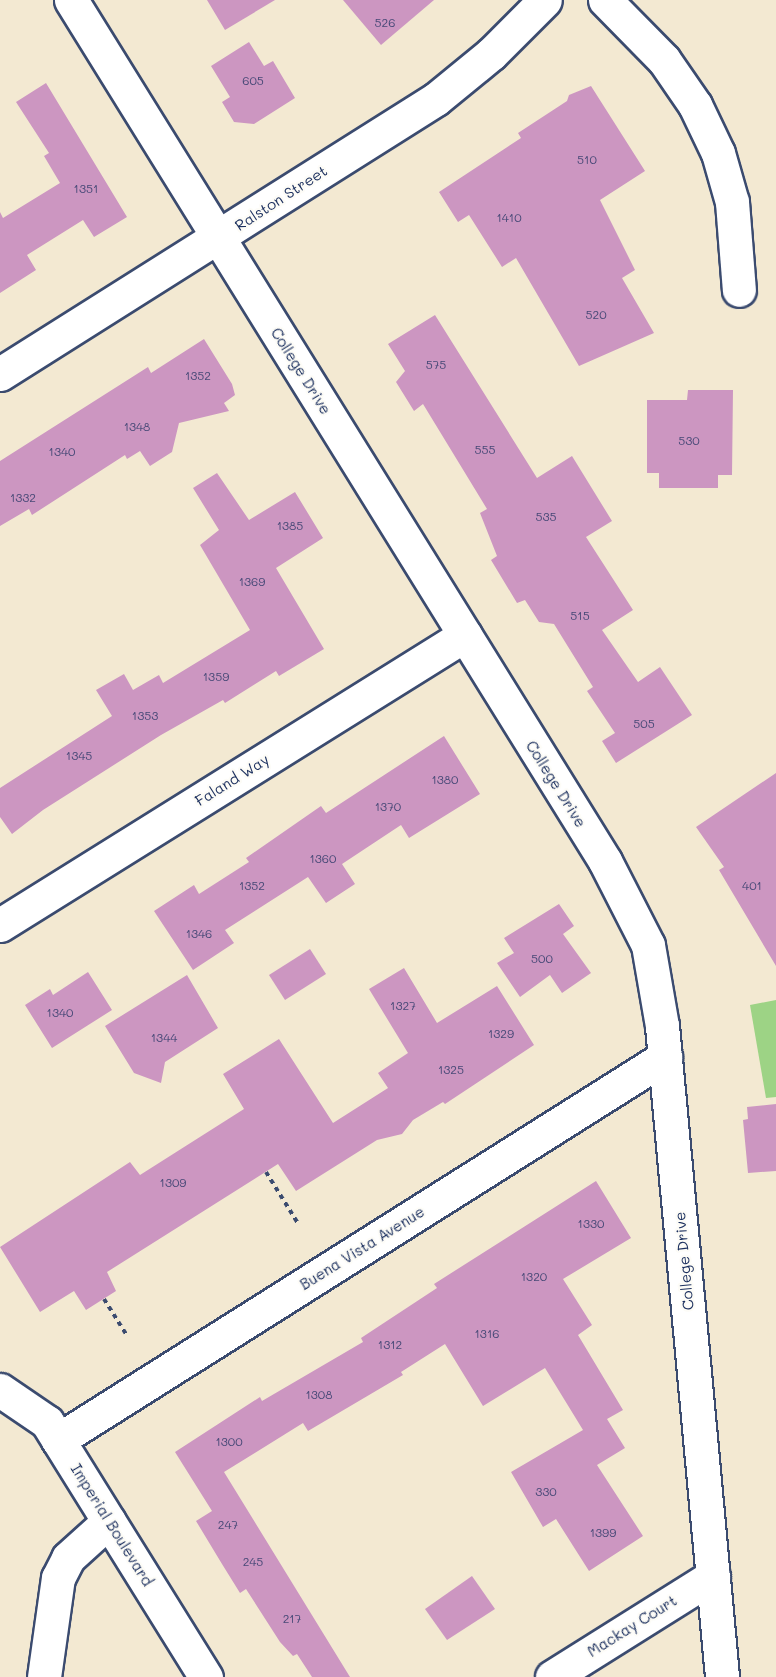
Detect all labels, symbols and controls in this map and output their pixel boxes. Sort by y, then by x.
house number: 526 [375,16,395,30]
house number: 605 [242,74,264,88]
house number: 510 [577,153,597,167]
street label: Ralston Street [231,161,331,235]
house number: 1351 [74,182,98,196]
house number: 1410 [496,211,522,225]
house number: 520 [585,308,607,322]
street label: College Drive [267,324,335,418]
house number: 575 [426,358,446,372]
house number: 1352 [185,369,211,383]
house number: 1348 [124,420,150,434]
house number: 530 [678,434,700,448]
house number: 555 [475,443,495,457]
house number: 1340 [49,445,75,459]
house number: 1332 [10,491,36,505]
house number: 535 [535,510,557,524]
house number: 1385 [277,519,303,533]
house number: 1369 [239,575,265,589]
house number: 515 [570,609,590,623]
house number: 1359 [203,670,229,684]
house number: 1353 [132,709,158,723]
house number: 505 [633,717,655,731]
street label: College Drive [522,737,590,831]
house number: 1345 [66,749,92,763]
street label: Faland Way [192,750,272,810]
house number: 1380 [431,773,459,787]
house number: 1370 [375,800,401,814]
house number: 1360 [309,852,337,866]
house number: 1352 [239,879,265,893]
house number: 401 [742,879,762,893]
house number: 1346 [186,927,212,941]
house number: 500 [531,952,553,966]
house number: 1327 [390,999,416,1013]
house number: 1340 [47,1006,73,1020]
house number: 1329 [488,1027,514,1041]
house number: 1344 [151,1031,177,1045]
house number: 1325 [438,1063,464,1077]
house number: 1309 [160,1176,186,1190]
street label: Buena Vista Avenue [296,1202,428,1294]
street label: College Drive [671,1211,697,1311]
house number: 1330 [578,1217,604,1231]
house number: 1320 [521,1270,547,1284]
house number: 1316 [474,1327,500,1341]
house number: 1312 [378,1338,402,1352]
house number: 1308 [305,1388,333,1402]
house number: 1300 [215,1435,243,1449]
street label: Imperial Boulevard [67,1460,157,1590]
house number: 330 [535,1485,557,1499]
house number: 247 [218,1518,238,1532]
house number: 1399 [590,1526,616,1540]
house number: 245 [243,1555,263,1569]
street label: Mackay Court [584,1591,680,1661]
house number: 217 [283,1612,301,1626]

